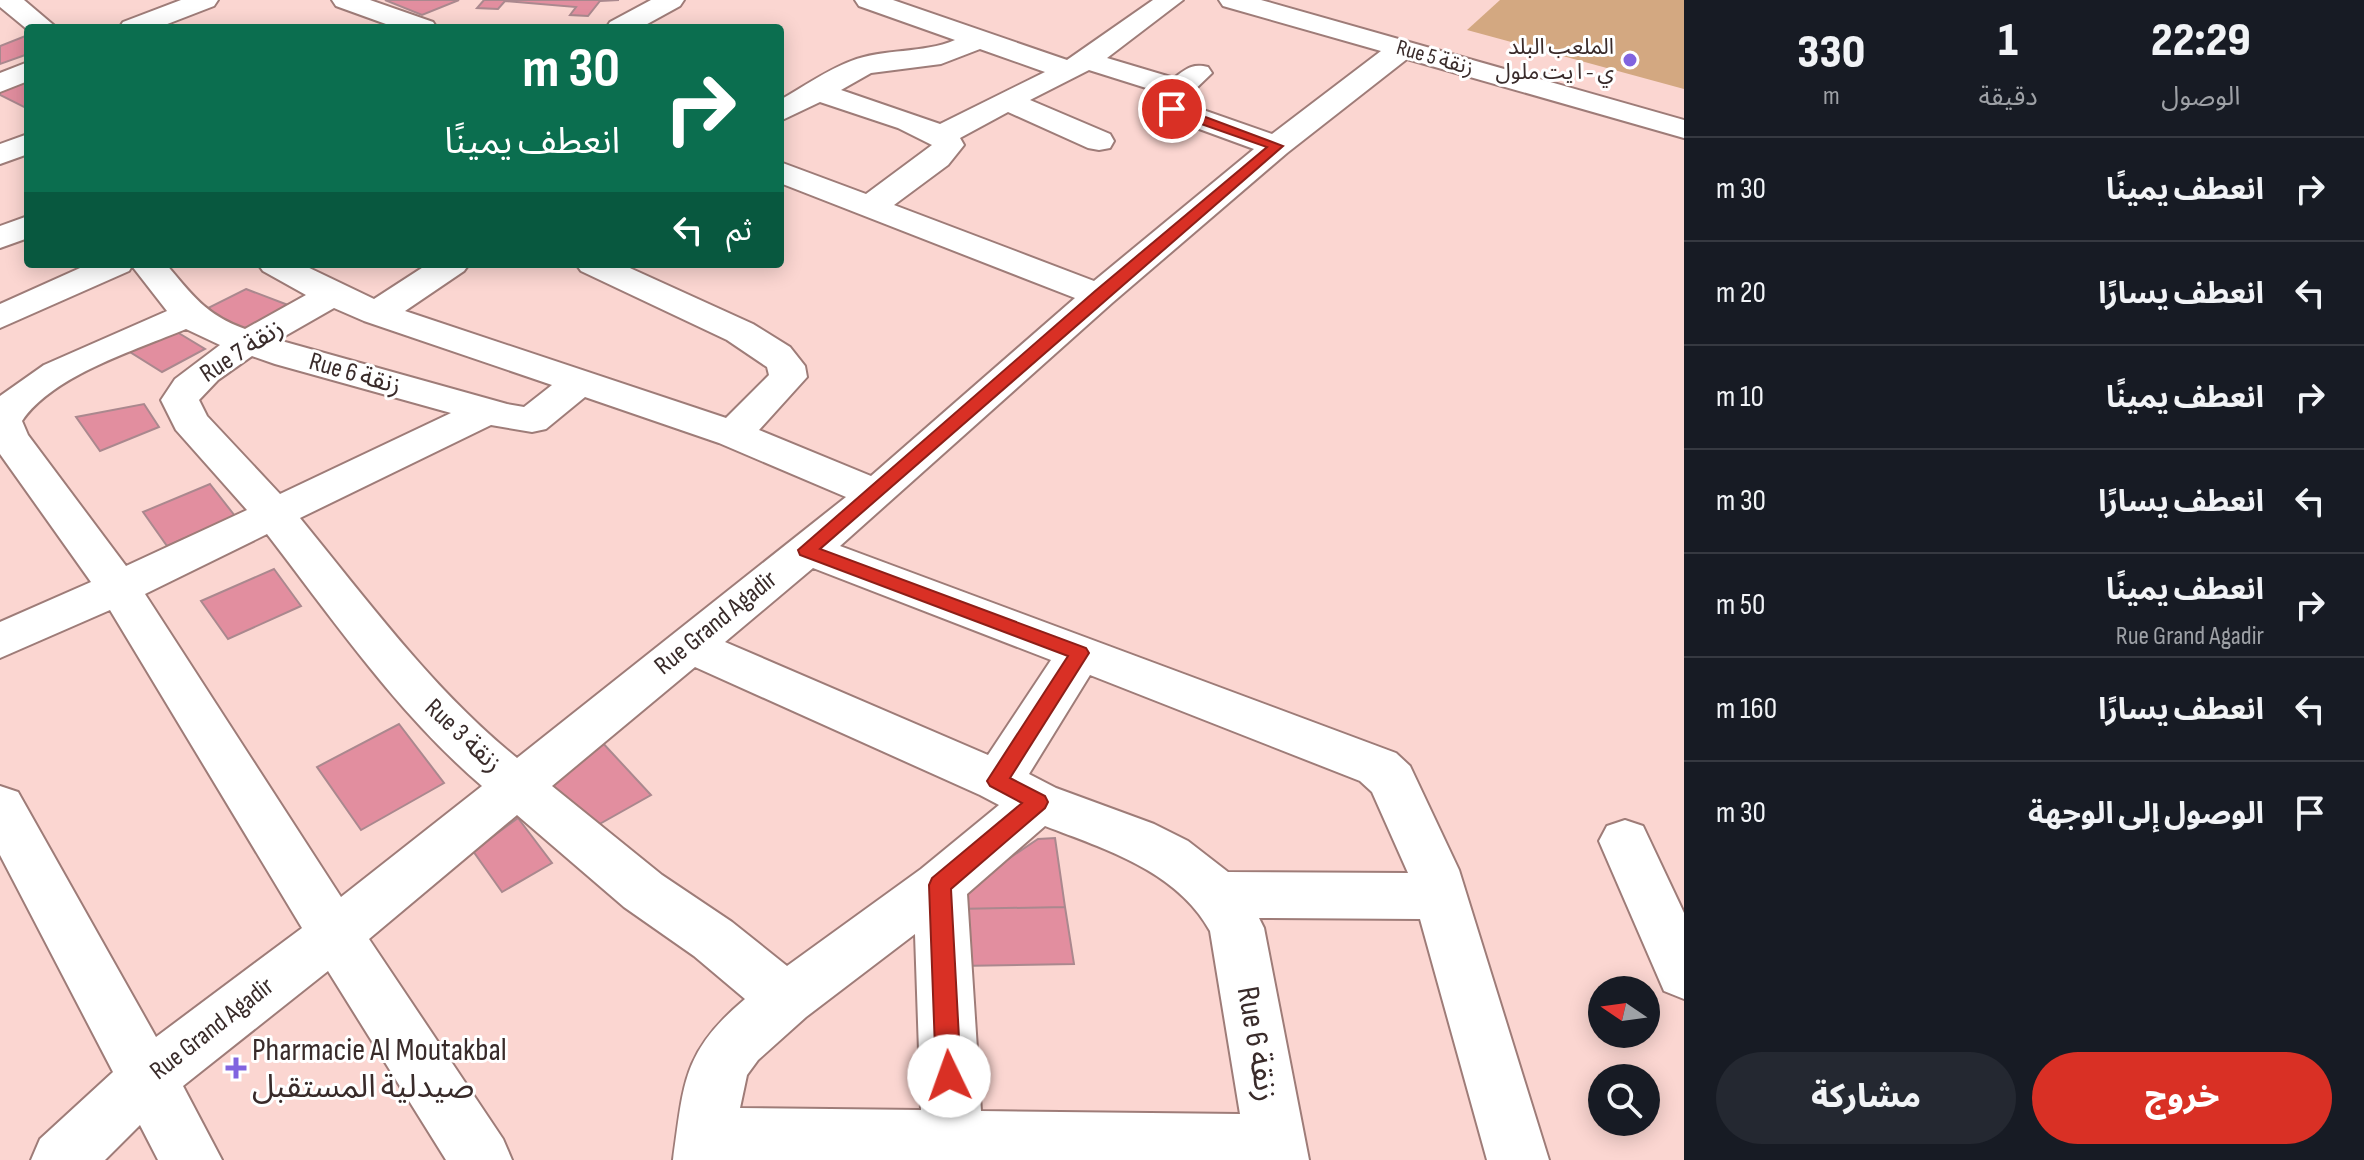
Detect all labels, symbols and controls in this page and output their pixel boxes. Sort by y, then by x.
text: 1 [1998,12,2018,69]
text: 22:29 [2151,12,2251,69]
text: 330 [1797,24,1865,81]
street label: Rue 5 زنقة [1393,34,1477,82]
place label: الملعب البلد ي - ا يت ملول [1496,34,1614,88]
text: 30 m [522,36,620,103]
marker: الملعب البلد ي - ا يت ملول [1621,51,1639,69]
icon: right [648,56,752,160]
pin [1138,75,1206,143]
text: m [1823,81,1840,112]
text: دقيقة [1979,82,2038,113]
text: الوصول [2161,82,2240,113]
icon: arrive [1150,87,1194,131]
text: انعطف يمينًا [444,121,620,164]
icon: right [2288,167,2332,211]
text: 30 m [1716,171,1766,207]
text: انعطف يمينًا [2106,172,2264,208]
icon: left [666,208,710,252]
text: ثم [726,213,752,249]
icon: left [2288,271,2332,315]
text: 20 m [1716,275,1766,311]
text: انعطف يسارًا [2098,276,2264,312]
street label: Rue 7 زنقة [194,313,290,389]
street label: Rue 6 زنقة [305,346,405,402]
icon: right [2288,375,2332,419]
text: 10 m [1716,379,1764,415]
text: انعطف يمينًا [2106,380,2264,416]
icon: left [2288,479,2332,523]
text: 30 m [1716,483,1766,519]
text: انعطف يسارًا [2098,484,2264,520]
street label: Rue Grand Agadir [649,564,784,682]
text: انعطف يمينًا [2106,572,2264,608]
icon: right [2288,583,2332,627]
text: 50 m [1716,587,1765,623]
text: Rue Grand Agadir [2116,621,2264,652]
icon: left [2288,687,2332,731]
text: 160 m [1716,691,1777,727]
text: انعطف يسارًا [2098,692,2264,728]
street label: Rue 3 زنقة [418,693,508,779]
icon: arrive [2288,791,2332,835]
text: 30 m [1716,795,1766,831]
text: الوصول إلى الوجهة [2028,796,2264,832]
street label: Rue Grand Agadir [144,971,280,1087]
north arrow [1588,976,1660,1048]
map controls [1588,976,1660,1136]
street label: Rue 6 زنقة [1228,983,1286,1105]
place label: Pharmacie Al Moutakbal صيدلية المستقبل [252,1031,507,1107]
position arrow [907,1034,991,1118]
button: مشاركة [1716,1052,2016,1144]
button: خروج [2032,1052,2332,1144]
marker: Pharmacie Al Moutakbal صيدلية المستقبل [227,1059,245,1077]
button: search [1588,1064,1660,1136]

